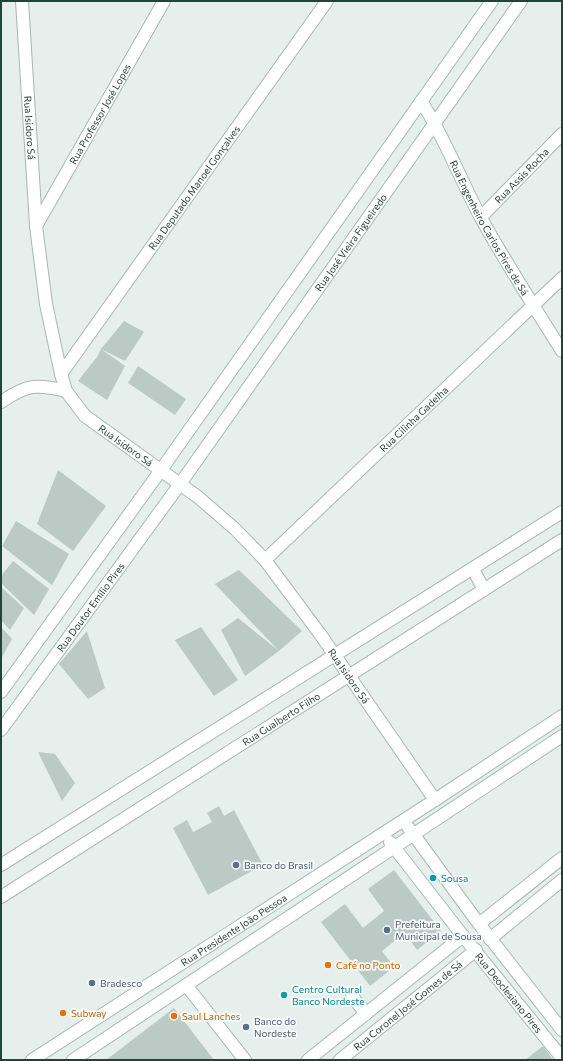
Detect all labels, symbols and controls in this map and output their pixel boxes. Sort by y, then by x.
street label: Rua Professor José Lopes [67,61,133,166]
street label: Rua Isidoro Sá [22,95,38,160]
street label: Rua Deputado Manoel Gonçalves [146,123,242,252]
street label: Rua Assis Rocha [492,145,551,206]
street label: Rua Engenheiro Carlos Pires de Sá [448,158,531,297]
street label: Rua José Vieira Figueiredo [312,191,389,293]
street label: Rua Cilinha Gadelha [377,384,450,454]
street label: Rua Isidoro Sá [96,422,155,469]
street label: Rua Doutor Emílio Pires [54,560,127,654]
street label: Rua Isidoro Sá [326,646,372,706]
street label: Rua Gualberto Filho [240,690,322,748]
place label: Banco do Brasil [244,859,313,871]
marker: Banco do Brasil [231,860,241,870]
place label: Sousa [441,872,468,884]
marker: Sousa [428,873,438,883]
street label: Rua Presidente João Pessoa [178,891,289,968]
place label: Prefeitura Municipal de Sousa [395,918,482,942]
marker: Prefeitura Municipal de Sousa [382,925,392,935]
street label: Rua Deoclesiano Pires [473,950,545,1035]
street label: Rua Coronel José Gomes de Sá [351,958,464,1053]
place label: Café no Ponto [336,959,400,971]
marker: Café no Ponto [323,960,333,970]
place label: Bradesco [100,977,142,989]
marker: Bradesco [87,978,97,988]
place label: Centro Cultural Banco Nordeste [292,983,364,1007]
marker: Centro Cultural Banco Nordeste [279,990,289,1000]
place label: Subway [71,1007,106,1019]
marker: Subway [58,1008,68,1018]
place label: Saul Lanches [182,1010,241,1022]
marker: Saul Lanches [169,1011,179,1021]
place label: Banco do Nordeste [254,1015,296,1039]
marker: Banco do Nordeste [241,1022,251,1032]

